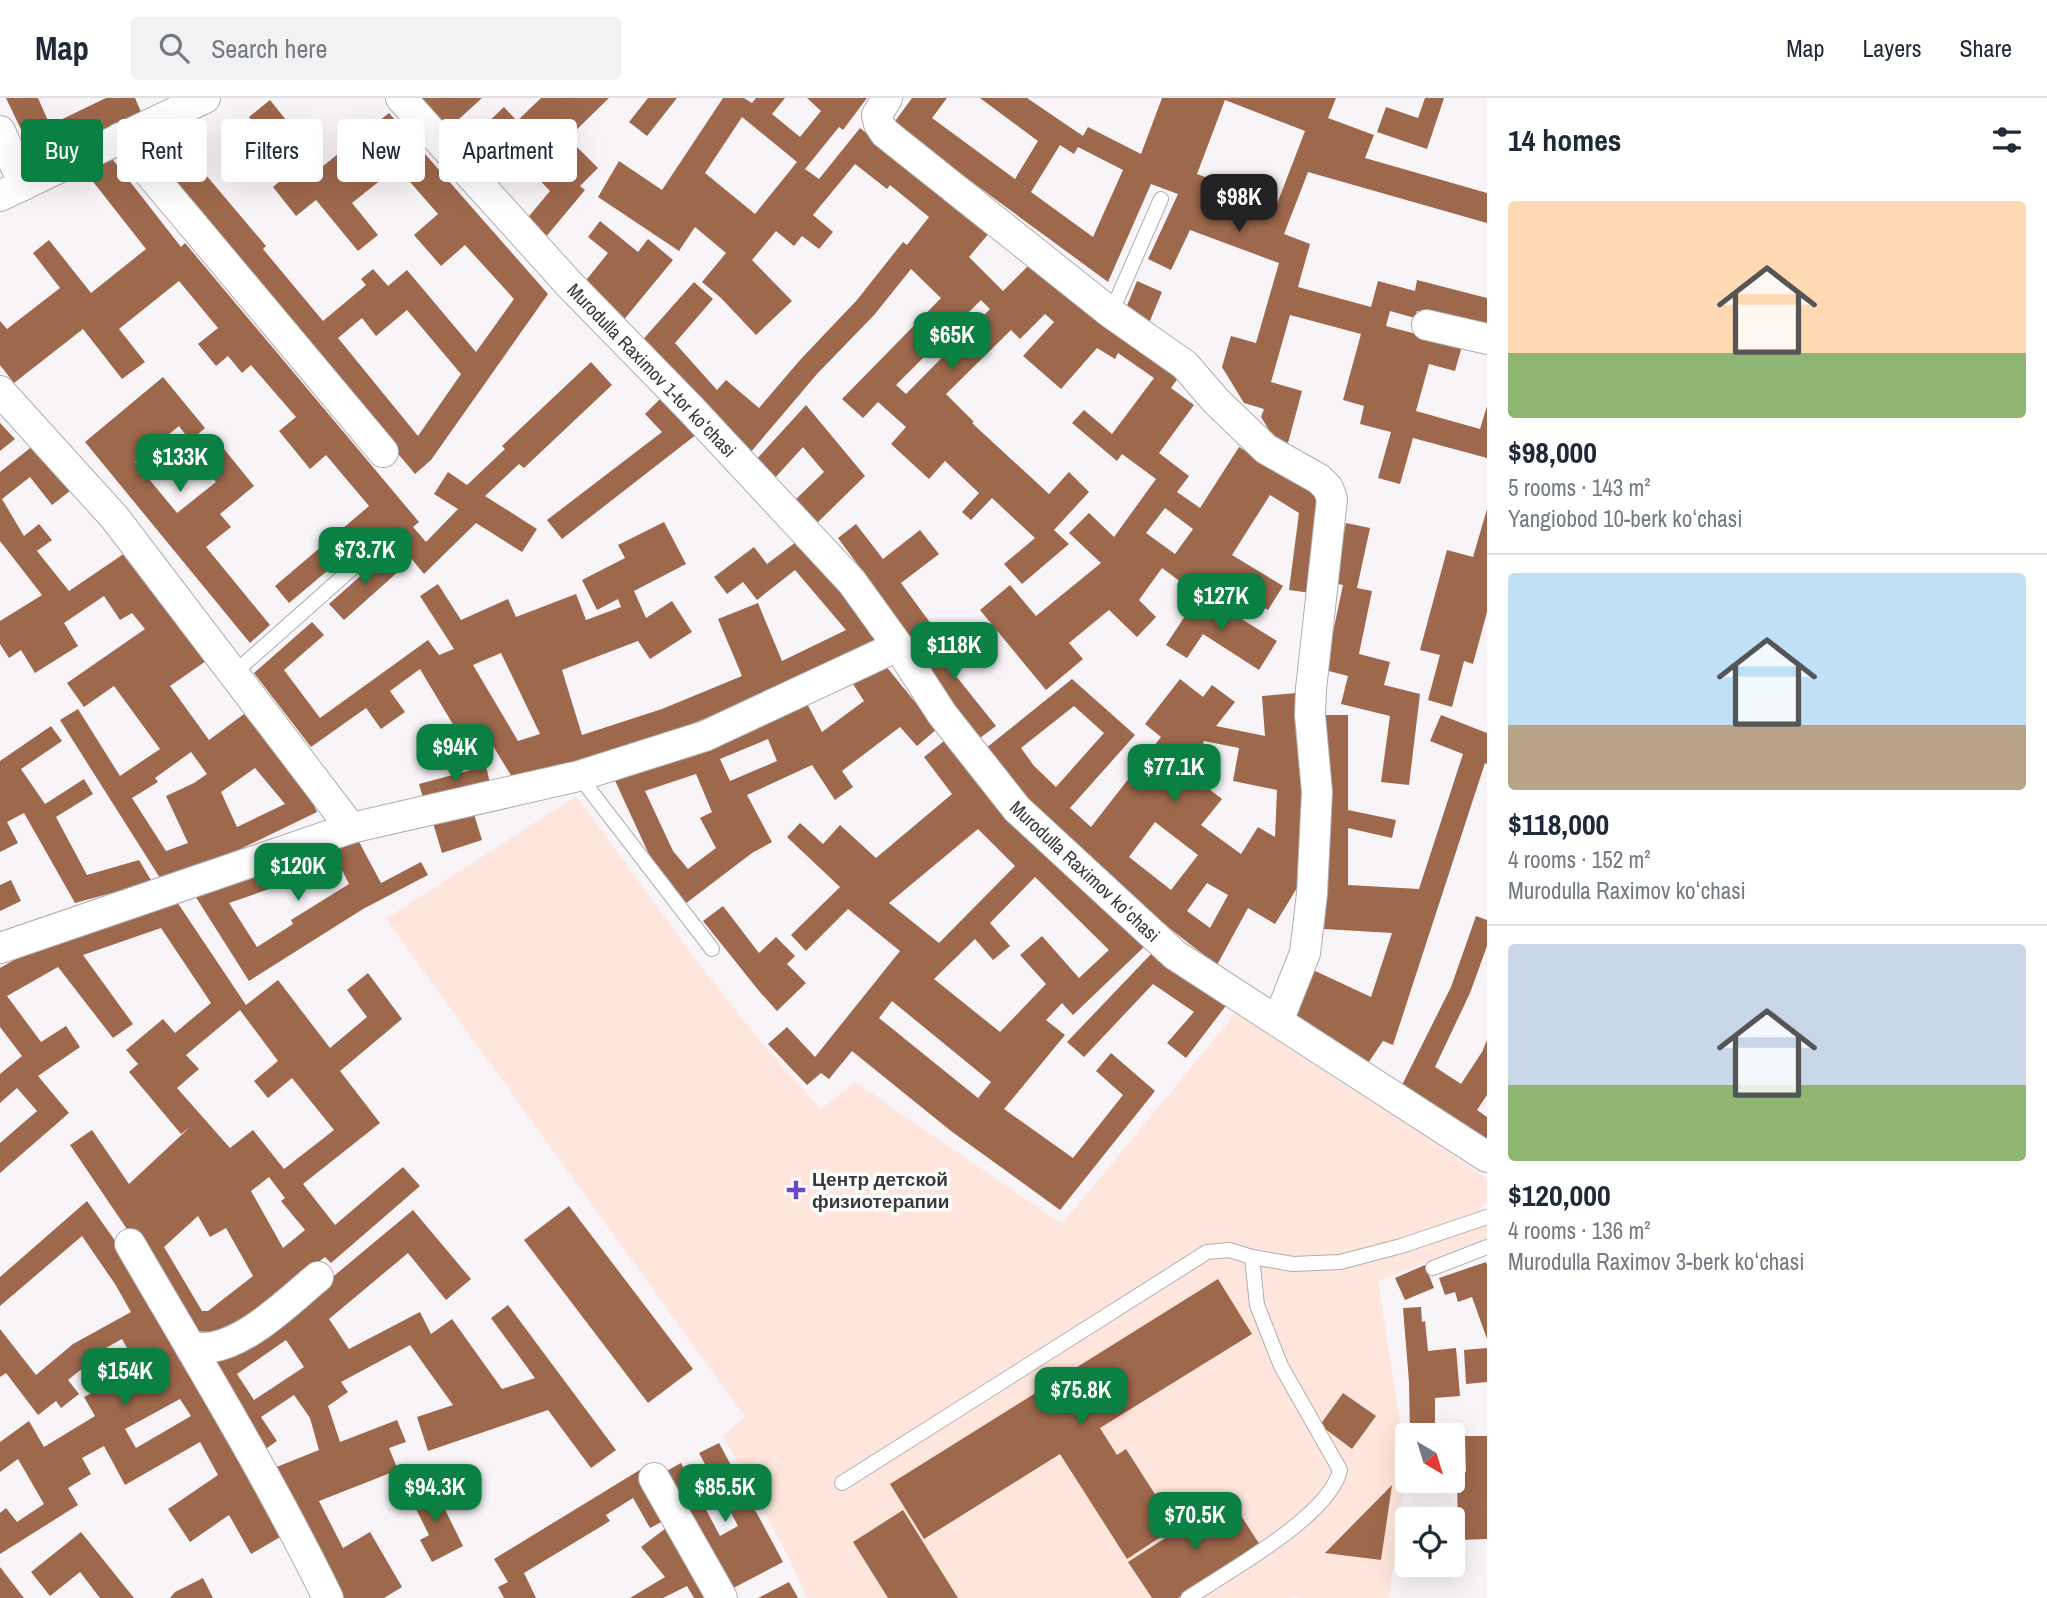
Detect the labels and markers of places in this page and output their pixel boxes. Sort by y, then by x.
pin: $98K [1198,174,1280,234]
pin: $65K [911,313,993,372]
pin: $133K [131,434,229,494]
pin: $73.7K [308,528,422,587]
pin: $127K [1172,574,1270,633]
pin: $118K [905,622,1003,682]
pin: $94K [414,724,496,784]
pin: $77.1K [1117,744,1231,804]
pin: $120K [249,844,347,903]
place label: Центр детской физиотерапии [812,1166,949,1214]
marker: Центр детской физиотерапии [786,1180,806,1200]
pin: $154K [76,1348,174,1408]
pin: $75.8K [1024,1368,1138,1427]
pin: $94.3K [378,1464,492,1524]
pin: $85.5K [668,1464,782,1524]
pin: $70.5K [1138,1492,1252,1552]

